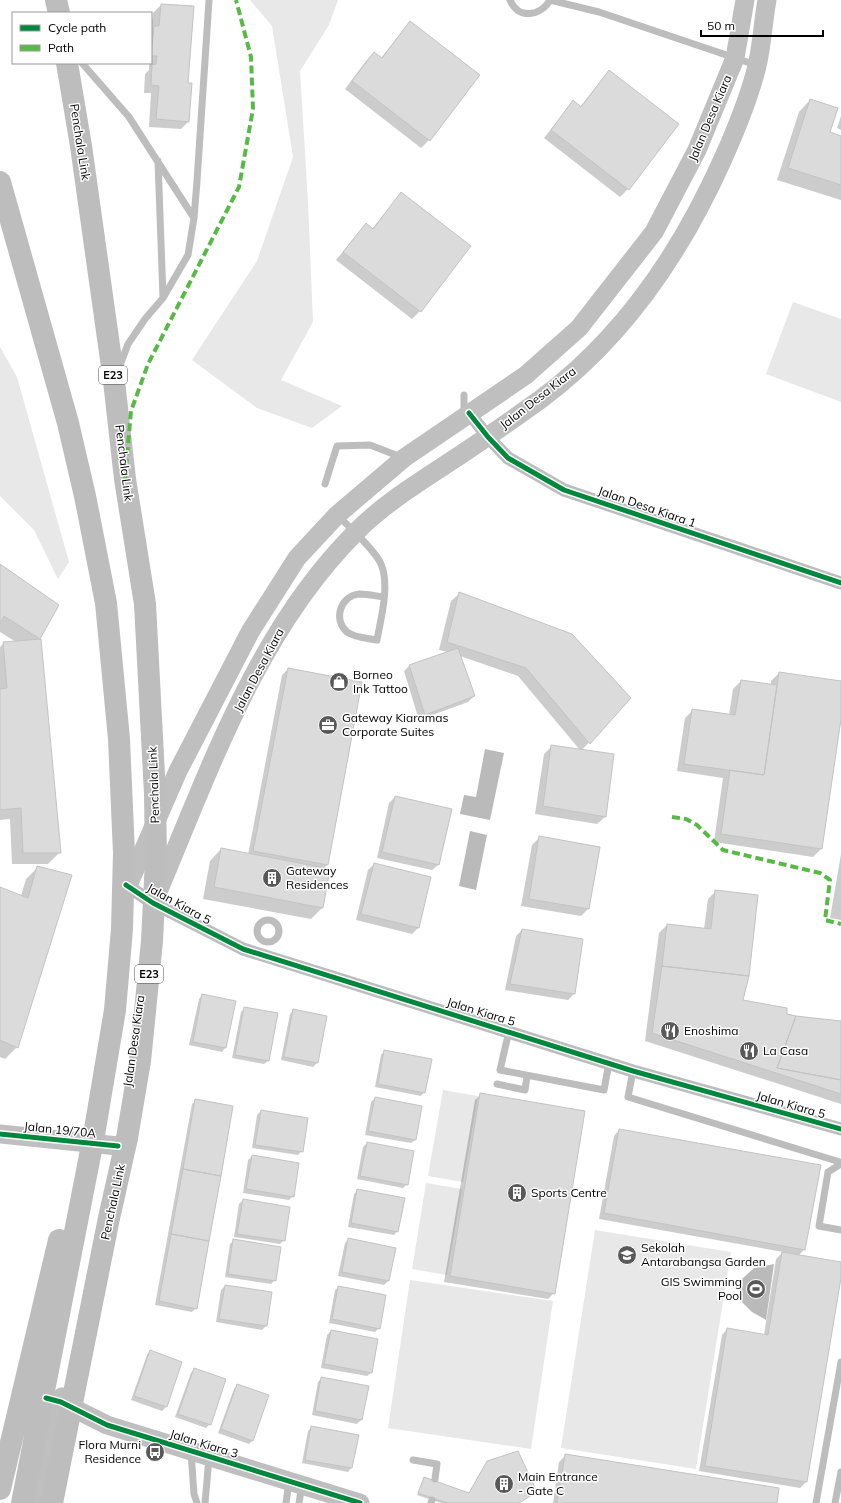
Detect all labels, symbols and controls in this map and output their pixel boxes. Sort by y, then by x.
legend [12,12,152,64]
scale bar [701,12,823,38]
text: 50 m [707,18,735,33]
text: Cycle path [48,20,106,35]
text: Path [48,40,74,55]
street label: Jalan Desa Kiara [685,72,734,163]
street label: Penchala Link [67,103,94,182]
street label: Jalan Desa Kiara [497,363,579,432]
road number: E23 [99,366,127,384]
street label: Penchala Link [112,424,137,503]
street label: Jalan Desa Kiara 1 [596,483,698,530]
street label: Jalan Desa Kiara [230,625,287,714]
place label: Borneo Ink Tattoo [353,667,408,696]
shop icon: Borneo Ink Tattoo [328,671,350,693]
place label: Gateway Kiaramas Corporate Suites [342,710,448,739]
office icon: Gateway Kiaramas Corporate Suites [317,714,339,736]
street label: Penchala Link [145,745,162,824]
place label: Gateway Residences [286,863,349,892]
building icon: Gateway Residences [261,867,283,889]
street label: Jalan Kiara 5 [145,880,214,927]
road number: E23 [135,965,163,983]
street label: Jalan Desa Kiara [120,994,147,1088]
street label: Jalan Kiara 5 [445,994,517,1029]
restaurant icon: Enoshima [659,1020,681,1042]
place label: Enoshima [684,1023,739,1038]
restaurant icon: La Casa [738,1040,760,1062]
place label: La Casa [763,1043,808,1058]
street label: Jalan Kiara 5 [755,1088,827,1121]
street label: Jalan 19/70A [23,1118,97,1141]
street label: Penchala Link [97,1162,128,1241]
building icon: Sports Centre [506,1182,528,1204]
place label: Sports Centre [531,1185,607,1200]
place label: Sekolah Antarabangsa Garden [641,1240,766,1269]
school or university icon: Sekolah Antarabangsa Garden [616,1244,638,1266]
place label: GIS Swimming Pool [661,1274,742,1303]
sports icon: GIS Swimming Pool [745,1278,767,1300]
street label: Jalan Kiara 3 [168,1426,240,1461]
place label: Flora Murni Residence [78,1437,141,1466]
bus stop icon: Flora Murni Residence [144,1441,166,1463]
place label: Main Entrance - Gate C [518,1469,598,1498]
building icon: Main Entrance - Gate C [493,1473,515,1495]

